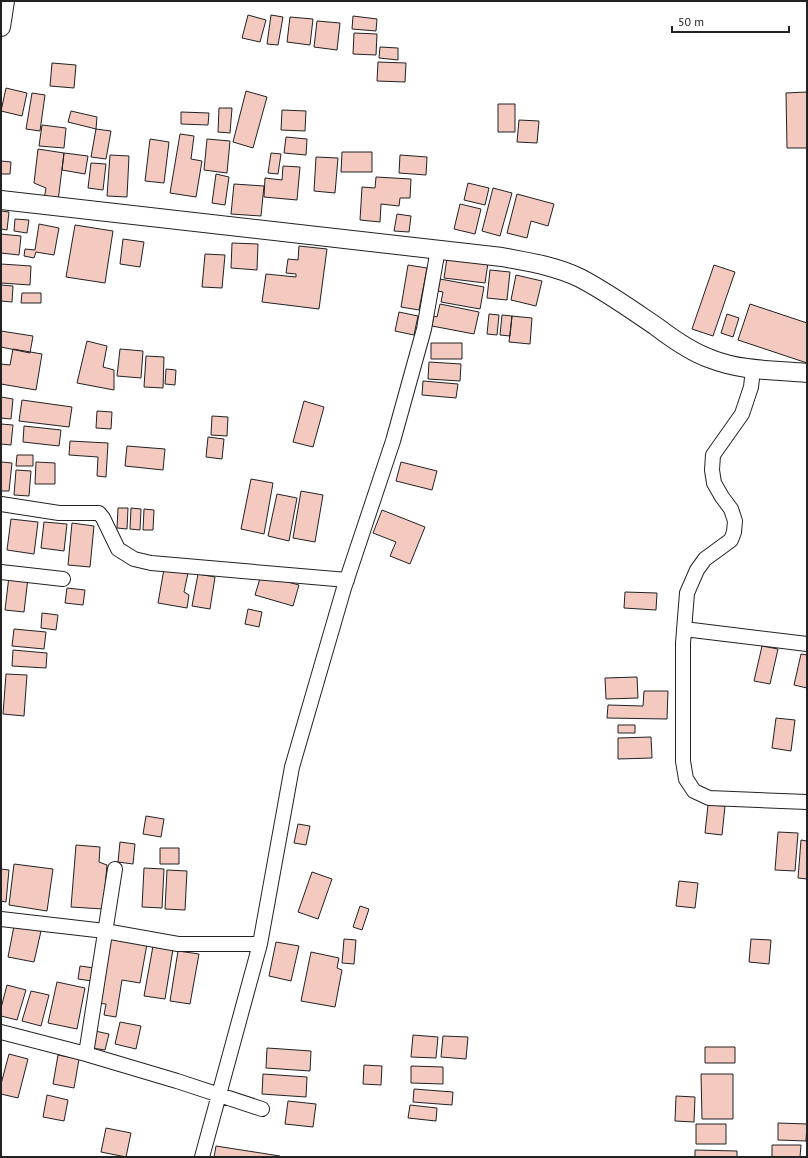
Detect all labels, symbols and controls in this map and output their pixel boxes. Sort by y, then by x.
scale bar [672,8,789,34]
text: 50 m [678,14,704,29]

